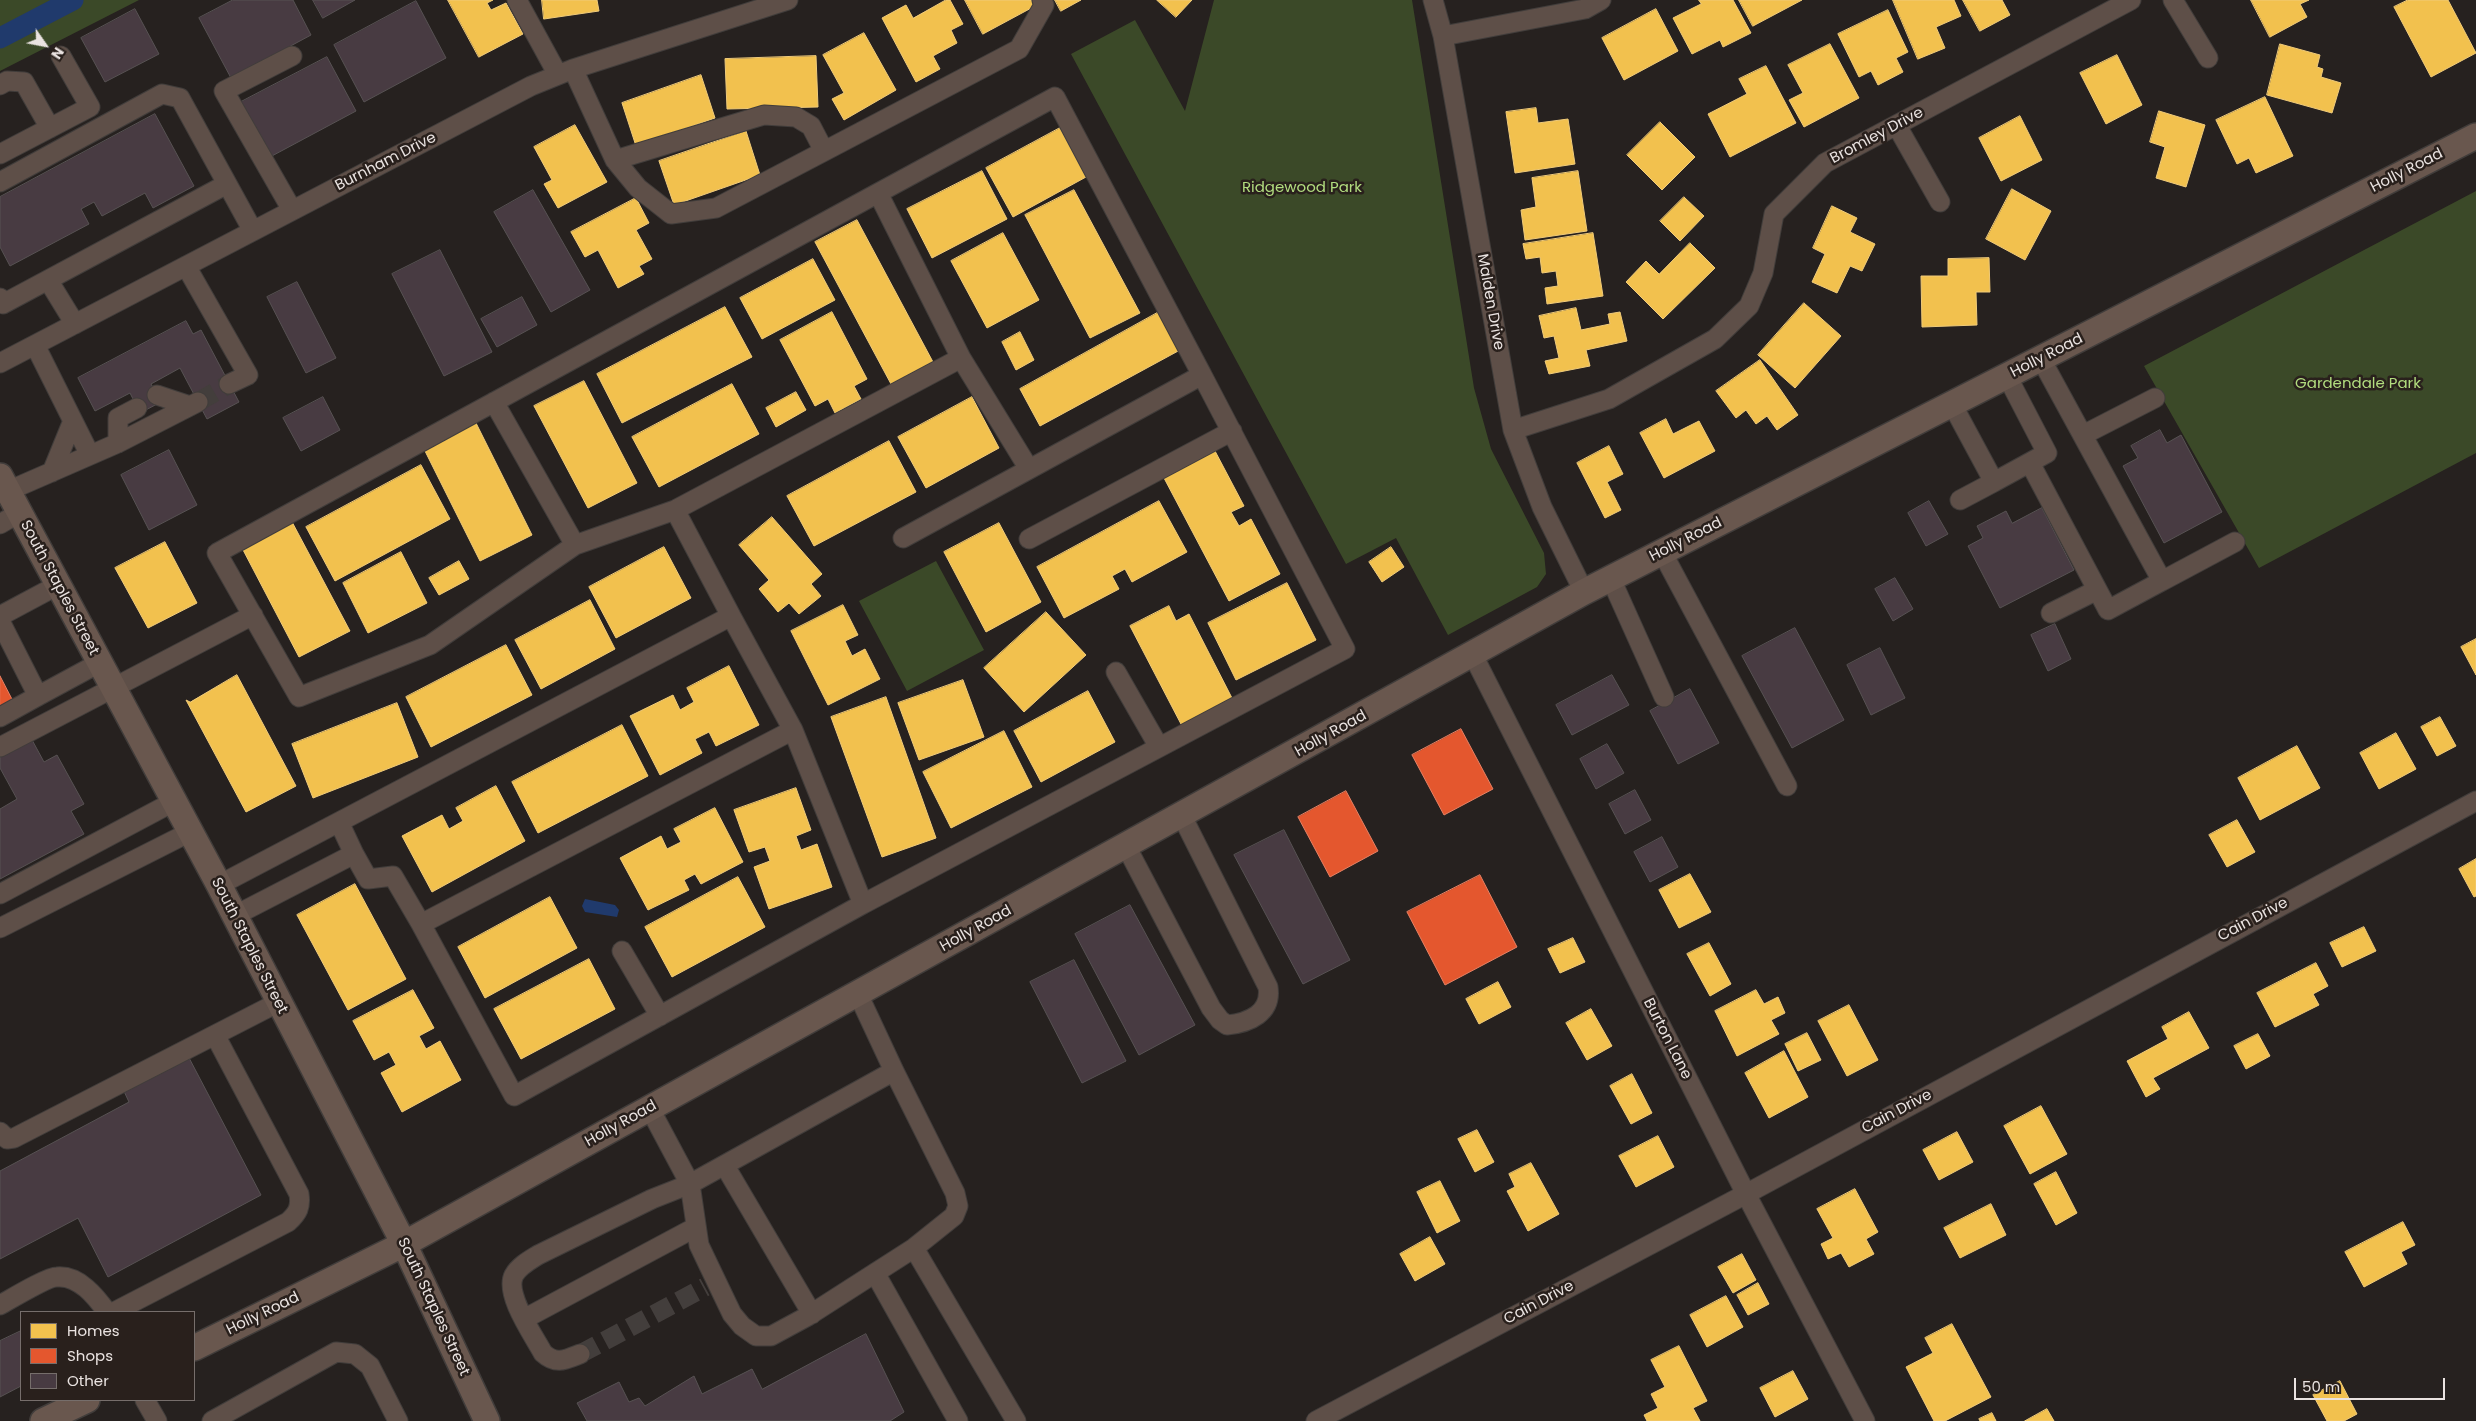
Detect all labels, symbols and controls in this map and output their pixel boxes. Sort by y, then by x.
north arrow [20,20,70,70]
text: N [46,43,69,63]
street label: Bromley Drive [1827,104,1927,168]
street label: Burnham Drive [333,129,439,195]
street label: Holly Road [2368,145,2446,197]
park label: Ridgewood Park [1242,179,1362,197]
street label: Malden Drive [1473,252,1507,352]
street label: Holly Road [2008,330,2086,382]
park label: Gardendale Park [2295,375,2421,393]
street label: Holly Road [1647,514,1725,566]
street label: South Staples Street [16,517,102,659]
street label: Holly Road [1292,707,1370,761]
street label: South Staples Street [207,875,291,1017]
street label: Cain Drive [2215,894,2291,946]
street label: Holly Road [937,902,1015,956]
street label: Burton Lane [1639,995,1695,1083]
street label: Cain Drive [1859,1086,1935,1138]
street label: Holly Road [582,1097,660,1151]
street label: South Staples Street [393,1235,473,1379]
street label: Cain Drive [1501,1277,1577,1329]
street label: Holly Road [224,1289,302,1339]
legend [20,1311,195,1401]
text: Homes [67,1320,120,1341]
text: Shops [67,1345,113,1366]
scale bar [2296,1368,2447,1400]
text: Other [67,1370,109,1391]
text: 50 m [2302,1376,2340,1397]

